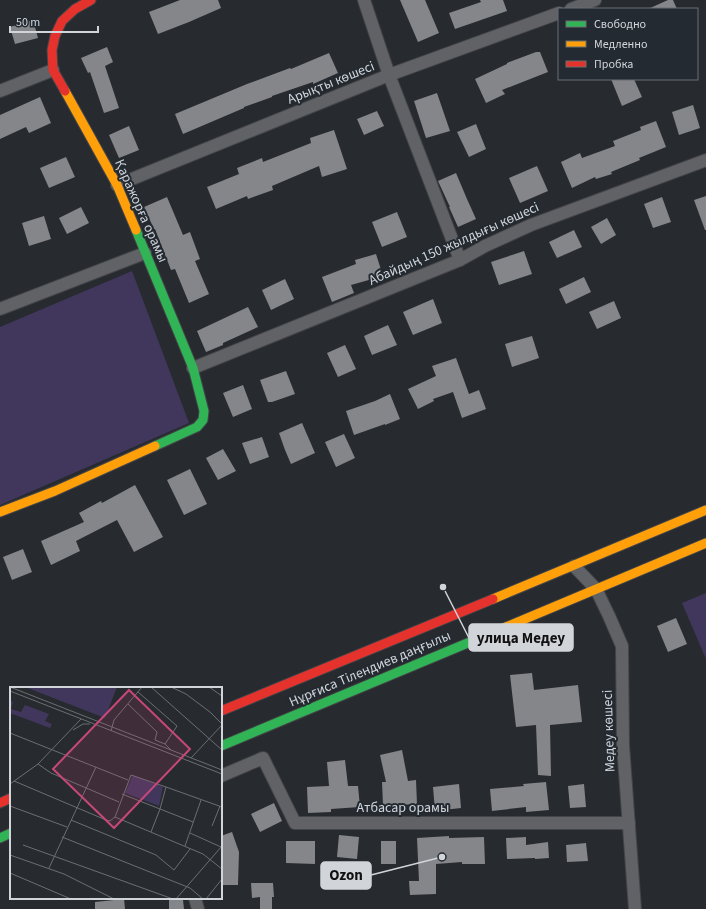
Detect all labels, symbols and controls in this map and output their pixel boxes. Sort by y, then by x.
scale bar [10,8,98,34]
legend [558,8,698,80]
text: 50 m [16,14,40,31]
text: Свободно [594,16,646,33]
text: Медленно [594,36,648,53]
street label: Арықты көшесі [284,56,378,110]
text: Пробка [594,56,633,73]
street label: Қаражорға орамы [109,156,173,266]
street label: Абайдың 150 жылдығы көшесі [366,197,542,291]
callout: улица Медеу [469,624,573,651]
street label: Нұрғиса Тілендиев даңғылы [286,626,454,712]
text: улица Медеу [477,628,565,649]
inset map [10,687,222,899]
street label: Медеу көшесі [598,689,620,773]
street label: Атбасар орамы [357,798,449,818]
callout: Ozon [321,862,371,889]
text: Ozon [329,865,363,886]

